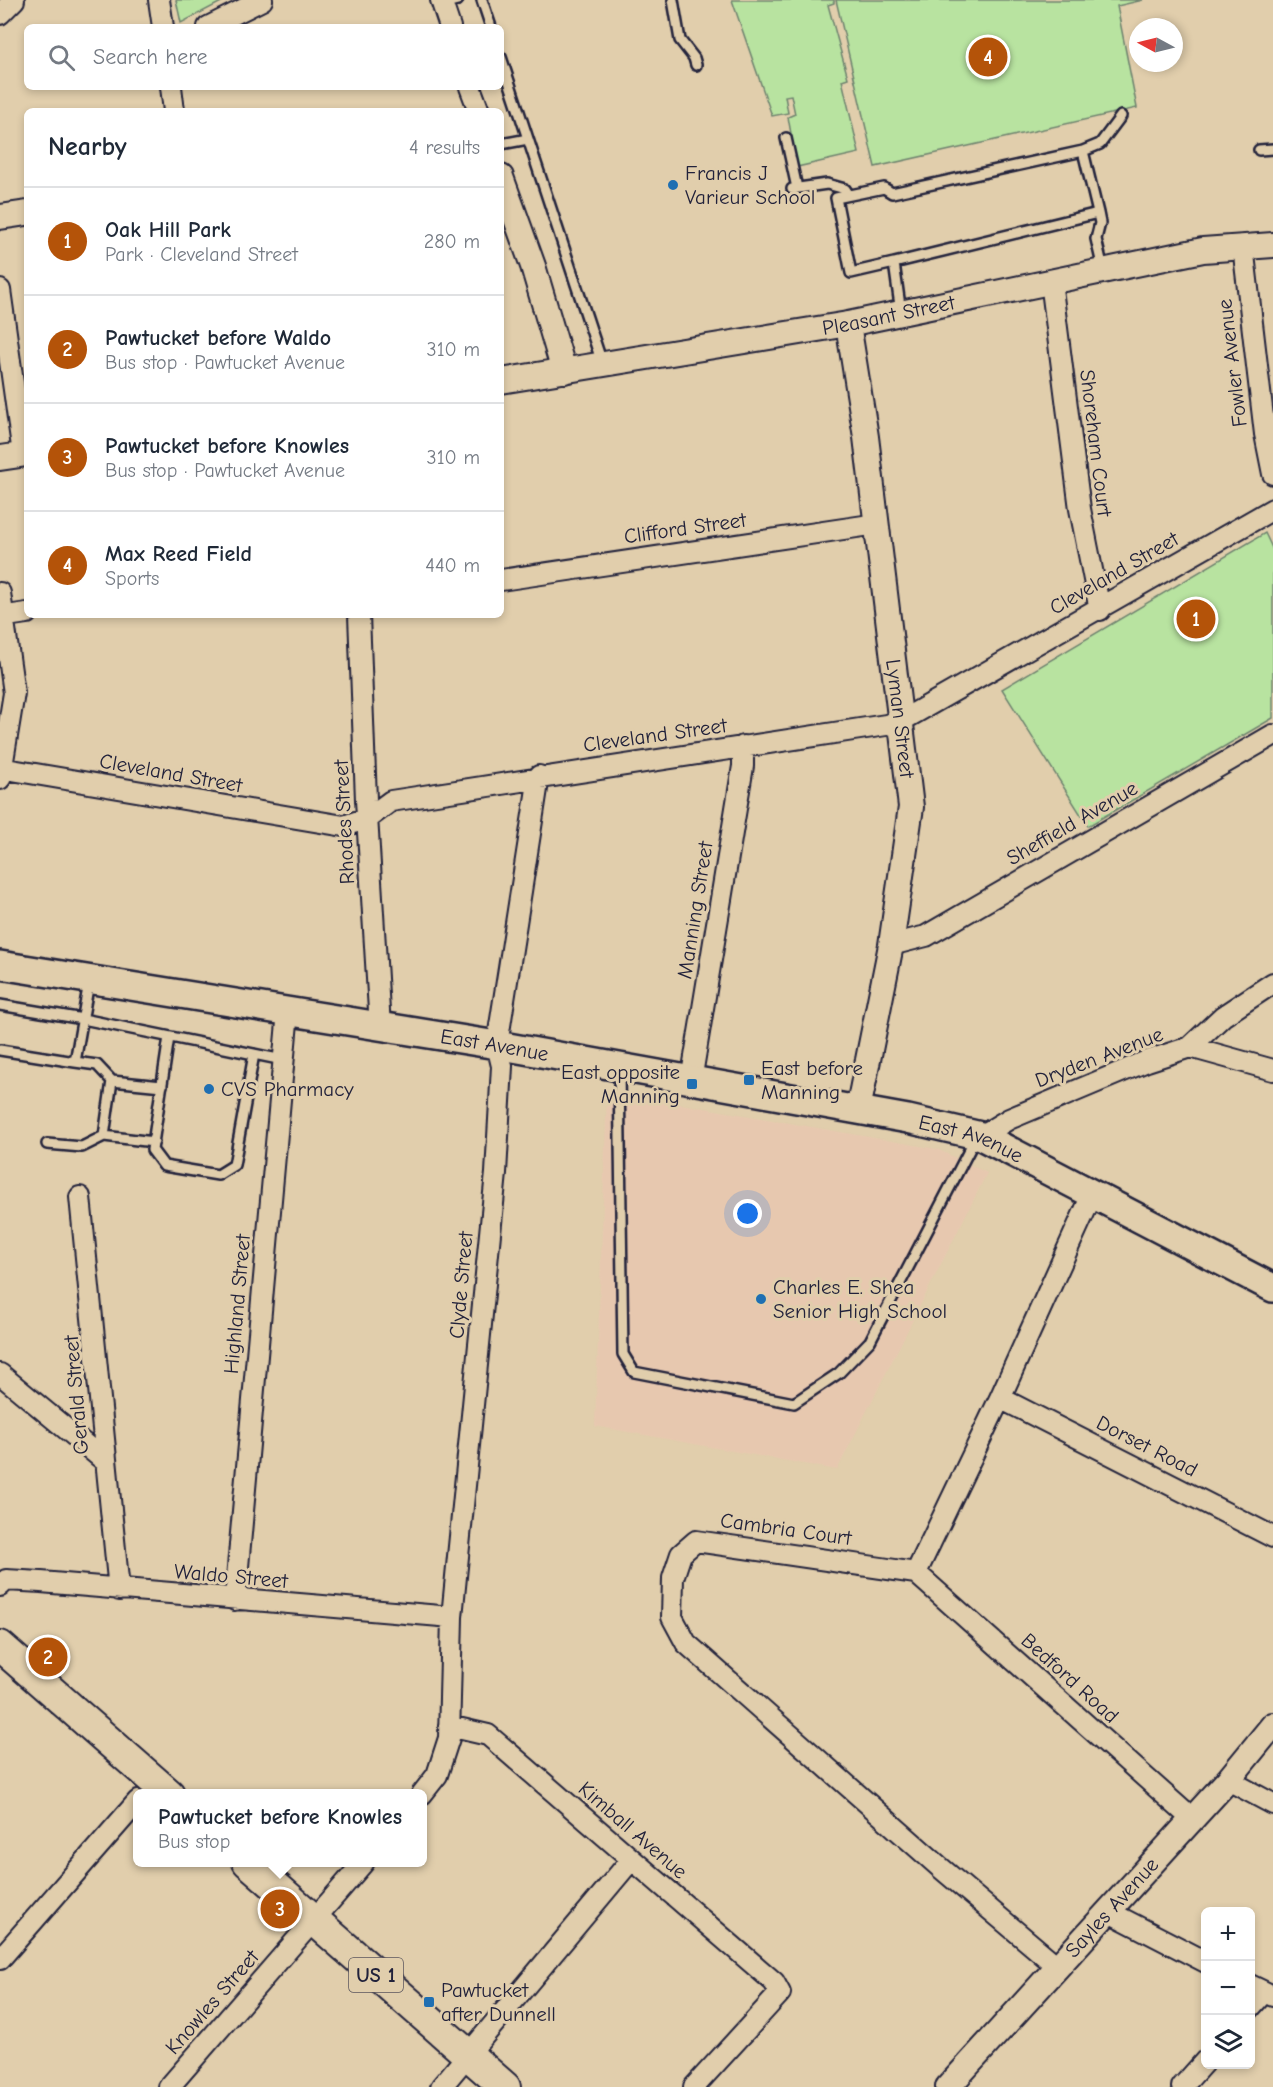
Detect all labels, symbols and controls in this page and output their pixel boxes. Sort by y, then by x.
north arrow [1129,18,1183,72]
search box [24,24,504,90]
pin: 4 [968,34,1008,80]
icon: search [45,41,78,74]
text: Search here [93,44,208,70]
text: Nearby [48,132,127,162]
text: 4 results [409,136,480,159]
place label: Francis J Varieur School [685,161,815,209]
marker: Francis J Varieur School [666,178,680,192]
text: Oak Hill Park [105,217,231,243]
text: 1 [64,230,71,253]
text: 280 m [424,230,480,253]
text: Park · Cleveland Street [105,243,298,266]
street label: Pleasant Street [820,290,958,340]
street label: Fowler Avenue [1212,298,1252,428]
text: Pawtucket before Waldo [105,325,331,351]
text: 2 [63,338,72,361]
text: 310 m [427,338,480,361]
text: Bus stop · Pawtucket Avenue [105,351,345,374]
street label: Shoreham Court [1075,368,1117,519]
text: Pawtucket before Knowles [105,433,349,459]
text: 3 [63,446,72,469]
text: 310 m [427,446,480,469]
text: Bus stop · Pawtucket Avenue [105,459,345,482]
street label: Clifford Street [622,507,749,548]
street label: Cleveland Street [1045,526,1184,620]
text: Max Reed Field [105,541,252,567]
text: 4 [63,554,72,577]
text: 440 m [425,554,480,577]
text: Sports [105,567,159,590]
pin: 1 [1176,596,1216,642]
street label: Lyman Street [881,658,919,780]
street label: Cleveland Street [582,713,729,757]
street label: Cleveland Street [98,749,245,798]
street label: Rhodes Street [329,758,359,885]
street label: Sheffield Avenue [1002,776,1142,870]
street label: Manning Street [672,839,718,980]
street label: Dryden Avenue [1032,1022,1166,1092]
street label: East Avenue [439,1024,551,1066]
place label: East before Manning [761,1056,863,1104]
place label: East opposite Manning [561,1060,680,1108]
marker: East before Manning [742,1073,756,1087]
place label: CVS Pharmacy [221,1077,354,1101]
marker: East opposite Manning [685,1077,699,1091]
marker: CVS Pharmacy [202,1082,216,1096]
street label: East Avenue [916,1110,1027,1168]
your location [733,1199,762,1228]
street label: Clyde Street [444,1229,478,1340]
street label: Highland Street [219,1232,255,1375]
place label: Charles E. Shea Senior High School [773,1275,947,1323]
marker: Charles E. Shea Senior High School [754,1292,768,1306]
street label: Gerald Street [59,1333,93,1456]
street label: Dorset Road [1092,1410,1202,1482]
street label: Cambria Court [719,1508,854,1550]
street label: Waldo Street [173,1559,290,1593]
street label: Bedford Road [1016,1628,1124,1728]
pin: 2 [28,1634,68,1680]
street label: Kimball Avenue [574,1776,692,1884]
popup [133,1789,427,1867]
text: Pawtucket before Knowles [158,1804,402,1830]
text: Bus stop [158,1830,230,1853]
street label: Sayles Avenue [1060,1853,1163,1962]
pin: 3 [260,1886,300,1932]
map controls [1201,1907,1255,2069]
button: + [1201,1907,1255,1961]
street label: Knowles Street [160,1944,264,2059]
road number: US 1 [349,1958,403,1992]
button: − [1201,1961,1255,2015]
place label: Pawtucket after Dunnell [441,1978,556,2026]
marker: Pawtucket after Dunnell [422,1995,436,2009]
button: layers [1201,2015,1255,2069]

